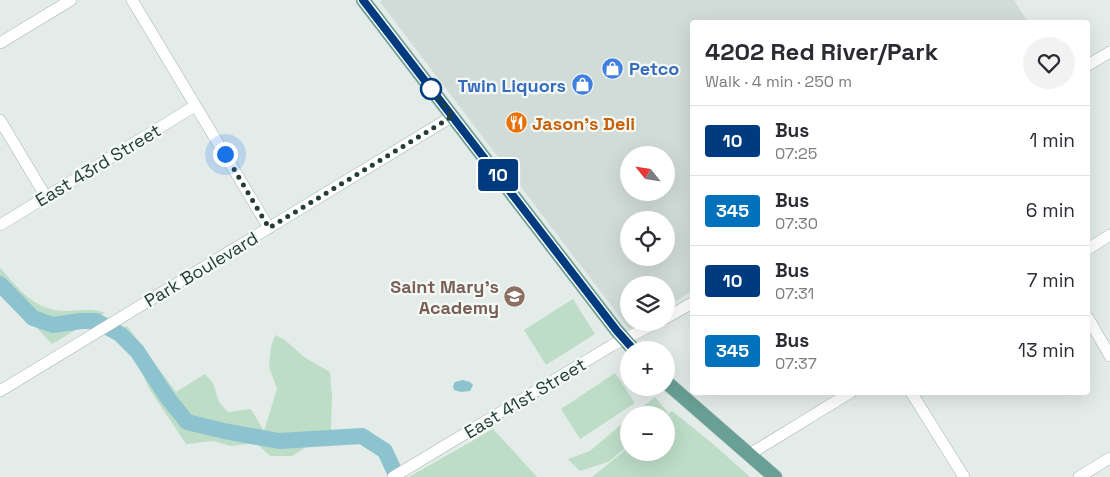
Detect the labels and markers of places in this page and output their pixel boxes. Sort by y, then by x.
shop icon: Petco [601,56,625,80]
place label: Petco [629,57,679,80]
shop icon: Twin Liquors [570,73,594,97]
place label: Twin Liquors [458,74,566,97]
unlabelled marker [420,78,442,100]
restaurant icon: Jason's Deli [504,111,528,135]
place label: Jason's Deli [532,112,635,135]
place label: Saint Mary's Academy [390,275,499,319]
school or university icon: Saint Mary's Academy [503,284,527,308]

